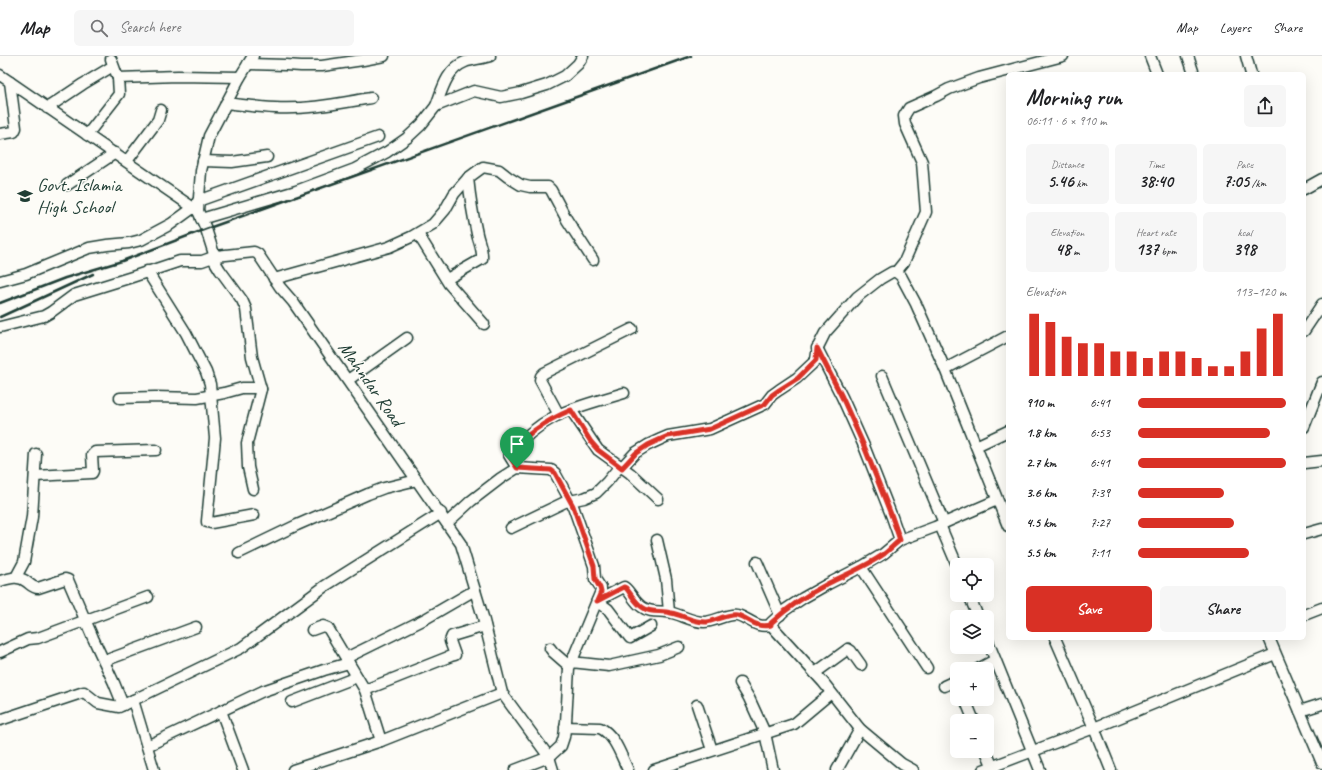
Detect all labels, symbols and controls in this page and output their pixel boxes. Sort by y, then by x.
search box [74,10,354,46]
text: Map [20,16,50,40]
icon: search [88,17,110,39]
text: Search here [120,18,181,37]
text: Map [1176,19,1198,36]
text: Layers [1220,19,1251,36]
text: Share [1273,19,1302,36]
text: Morning run [1026,84,1122,112]
button: share [1244,85,1286,127]
text: 06:11 · 6 × 910 m [1026,113,1107,129]
text: Distance [1051,157,1084,171]
text: Time [1148,157,1164,171]
text: Pace [1236,157,1253,171]
text: 5.46 [1047,171,1074,192]
text: 38:40 [1139,171,1173,192]
text: 7:05 [1223,171,1249,192]
place label: Govt. Islamia High School [37,173,124,219]
text: km [1074,176,1087,190]
text: /km [1249,176,1266,190]
school or university icon: Govt. Islamia High School [16,187,34,205]
text: Elevation [1050,225,1084,239]
text: Heart rate [1136,225,1176,239]
text: kcal [1237,225,1252,239]
text: 48 [1055,239,1071,260]
text: 137 [1136,239,1159,260]
text: 398 [1233,239,1256,260]
text: m [1071,244,1079,258]
text: bpm [1159,244,1176,258]
text: Elevation [1026,284,1066,300]
text: 113–120 m [1235,284,1286,300]
street label: Mahndar Road [333,337,411,434]
text: 910 m [1026,395,1054,411]
text: 6:41 [1090,395,1110,411]
text: 1.8 km [1026,425,1056,441]
text: 6:53 [1090,425,1110,441]
pin [500,427,534,468]
icon: arrive [506,433,528,455]
text: 2.7 km [1026,455,1056,471]
text: 6:41 [1090,455,1110,471]
text: 3.6 km [1026,485,1057,501]
text: 7:39 [1090,485,1110,501]
text: 4.5 km [1026,515,1056,531]
text: 7:27 [1090,515,1110,531]
text: 5.5 km [1026,545,1056,561]
text: 7:11 [1090,545,1110,561]
map controls [950,558,994,758]
button: locate [950,558,994,602]
button: Save [1026,586,1152,632]
button: Share [1160,586,1286,632]
button: layers [950,610,994,654]
button: + [950,662,994,706]
button: − [950,714,994,758]

